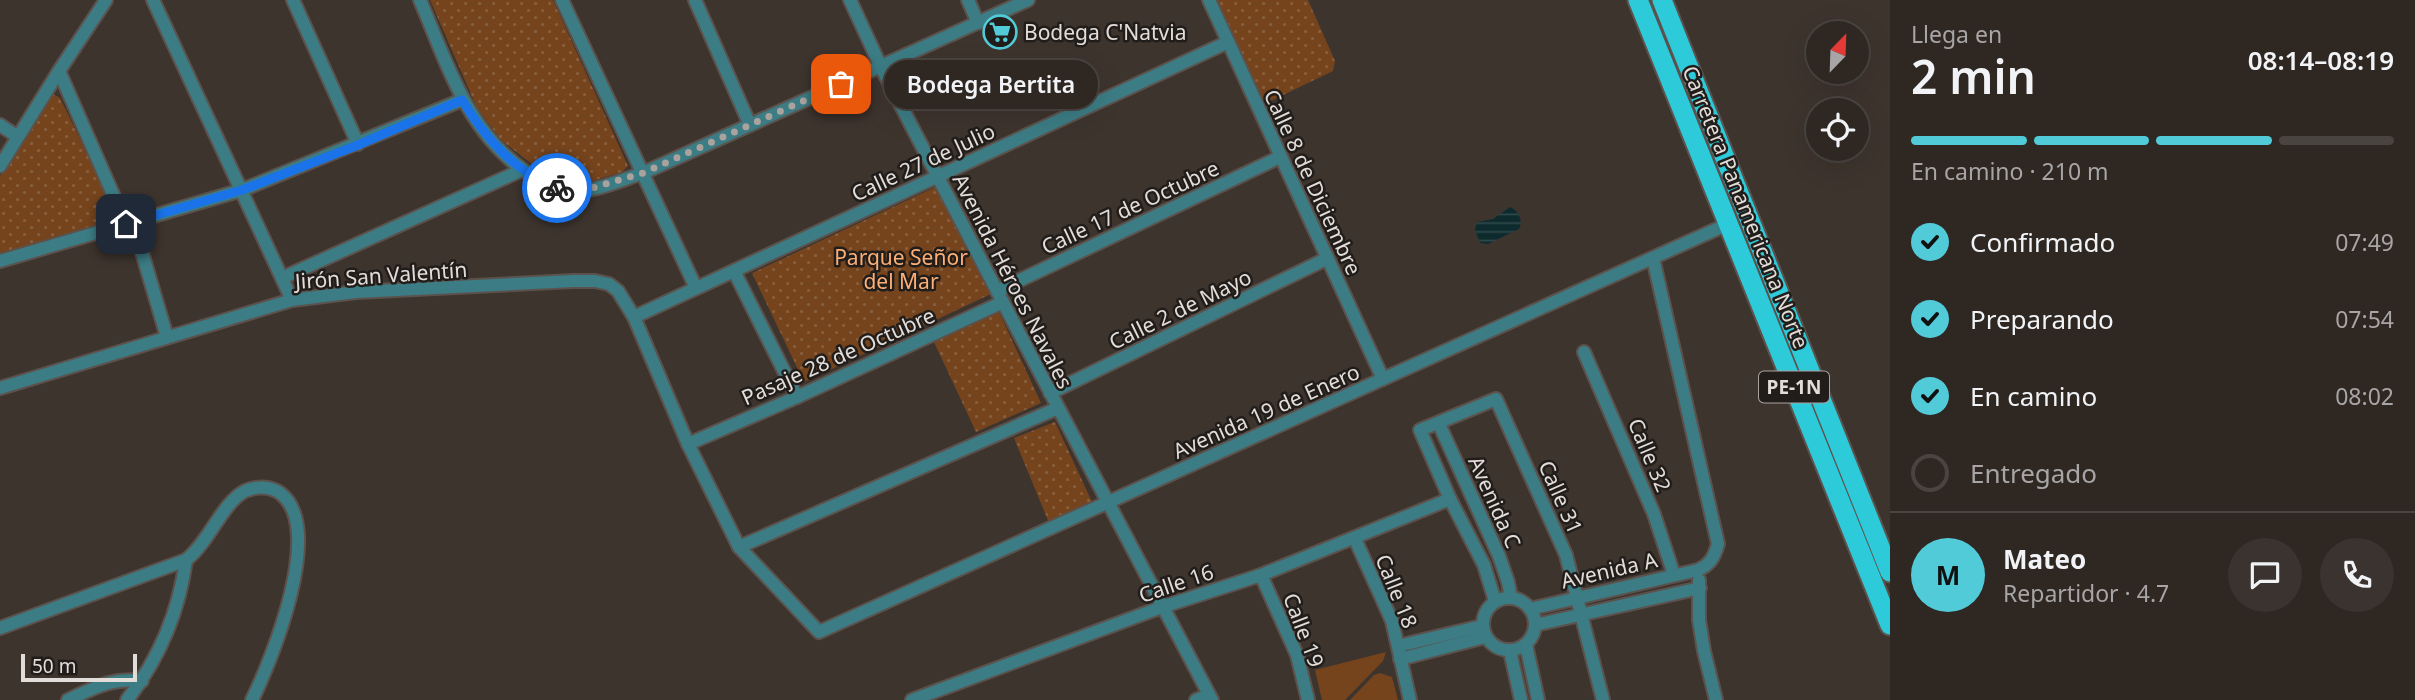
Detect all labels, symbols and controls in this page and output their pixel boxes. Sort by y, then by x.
supermarket icon: Bodega C'Natvia [981,13,1019,51]
place label: Bodega C'Natvia [1024,18,1186,46]
text: Llega en [1911,18,2002,50]
north arrow [1806,21,1869,84]
map controls [1806,21,1869,161]
text: 08:14–08:19 [2248,42,2394,78]
text: 2 min [1911,45,2036,107]
pin [811,54,871,114]
callout: Bodega Bertita [883,60,1096,108]
street label: Carretera Panamericana Norte [1676,62,1816,352]
icon: bag [822,65,860,103]
text: Bodega Bertita [907,68,1075,100]
street label: Calle 8 de Diciembre [1258,85,1368,279]
button: locate [1806,98,1869,161]
street label: Calle 27 de Julio [847,117,999,207]
courier [522,153,592,223]
street label: Calle 17 de Octubre [1037,154,1223,260]
text: En camino · 210 m [1911,155,2109,187]
icon: bike [538,169,576,207]
street label: Avenida Héroes Navales [947,169,1079,393]
pin [96,194,156,254]
icon: home [107,205,145,243]
icon: check [1911,223,1949,261]
text: Confirmado [1970,224,2115,260]
text: 07:49 [2335,226,2394,258]
park label: Parque Señor del Mar [834,243,968,295]
street label: Jirón San Valentín [292,255,468,295]
street label: Calle 2 de Mayo [1104,262,1256,356]
icon: check [1911,300,1949,338]
street label: Pasaje 28 de Octubre [737,301,939,411]
text: Preparando [1970,301,2114,337]
text: 07:54 [2335,303,2394,335]
street label: Avenida 19 de Enero [1168,357,1364,465]
road number: PE-1N [1759,372,1829,402]
icon: check [1911,377,1949,415]
text: En camino [1970,378,2097,414]
text: 08:02 [2335,380,2394,412]
street label: Calle 32 [1622,414,1678,496]
street label: Avenida C [1462,452,1528,552]
text: Entregado [1970,455,2097,491]
street label: Calle 31 [1533,456,1589,538]
button: chat [2228,538,2302,612]
button: phone [2320,538,2394,612]
text: Mateo [2003,541,2086,577]
street label: Avenida A [1558,545,1660,595]
street label: Calle 18 [1370,550,1424,632]
street label: Calle 16 [1135,557,1217,609]
text: M [1936,557,1960,593]
text: Repartidor · 4.7 [2003,577,2169,609]
street label: Calle 19 [1277,589,1331,671]
scale bar [21,651,136,683]
text: 50 m [32,653,76,679]

